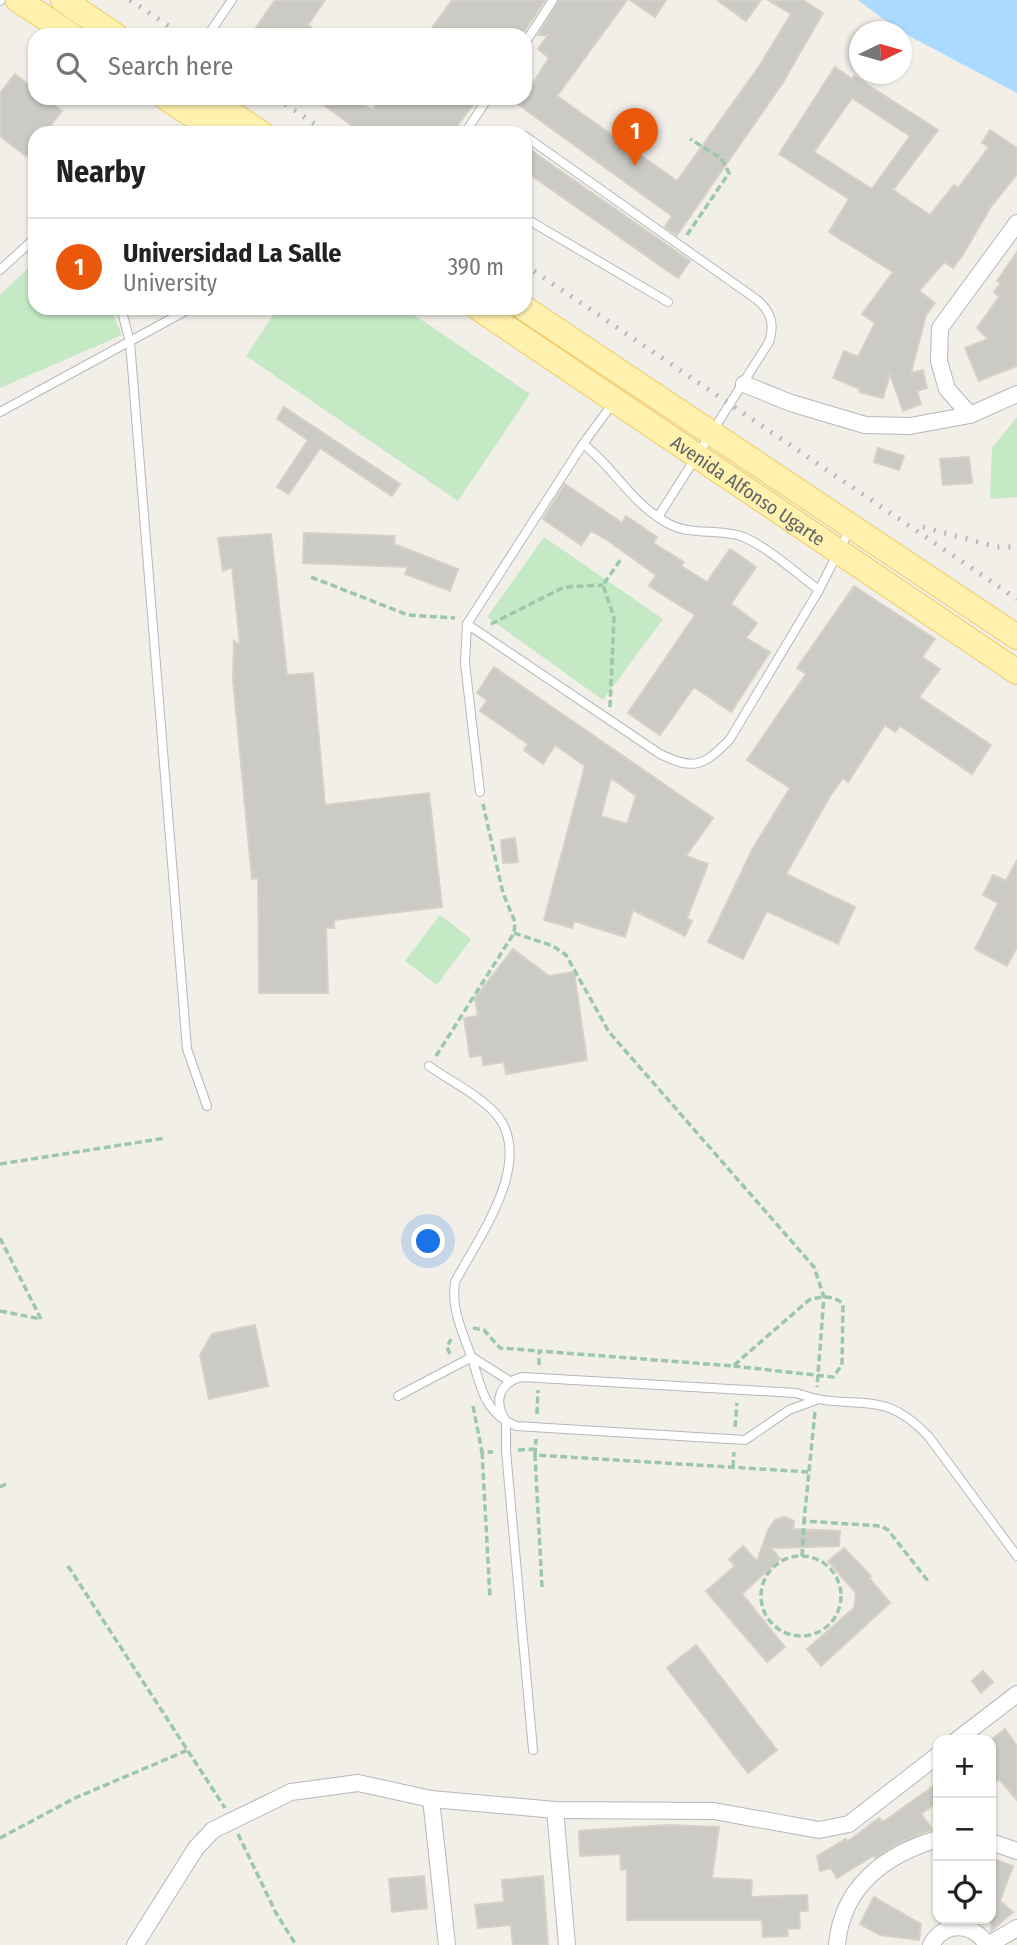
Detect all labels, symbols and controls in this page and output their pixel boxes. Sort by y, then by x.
north arrow [849,21,912,84]
search box [28,28,532,105]
icon: search [52,48,90,86]
text: Search here [108,51,233,82]
pin: 1 [612,108,658,166]
text: Nearby [56,154,145,190]
text: Universidad La Salle [123,238,342,269]
text: 1 [74,253,84,281]
text: 390 m [448,253,504,281]
text: University [123,269,217,297]
street label: Avenida Alfonso Ugarte [667,431,829,551]
your location [411,1224,445,1258]
map controls [933,1735,996,1924]
button: + [933,1735,996,1798]
button: − [933,1798,996,1861]
button: locate [933,1861,996,1924]

